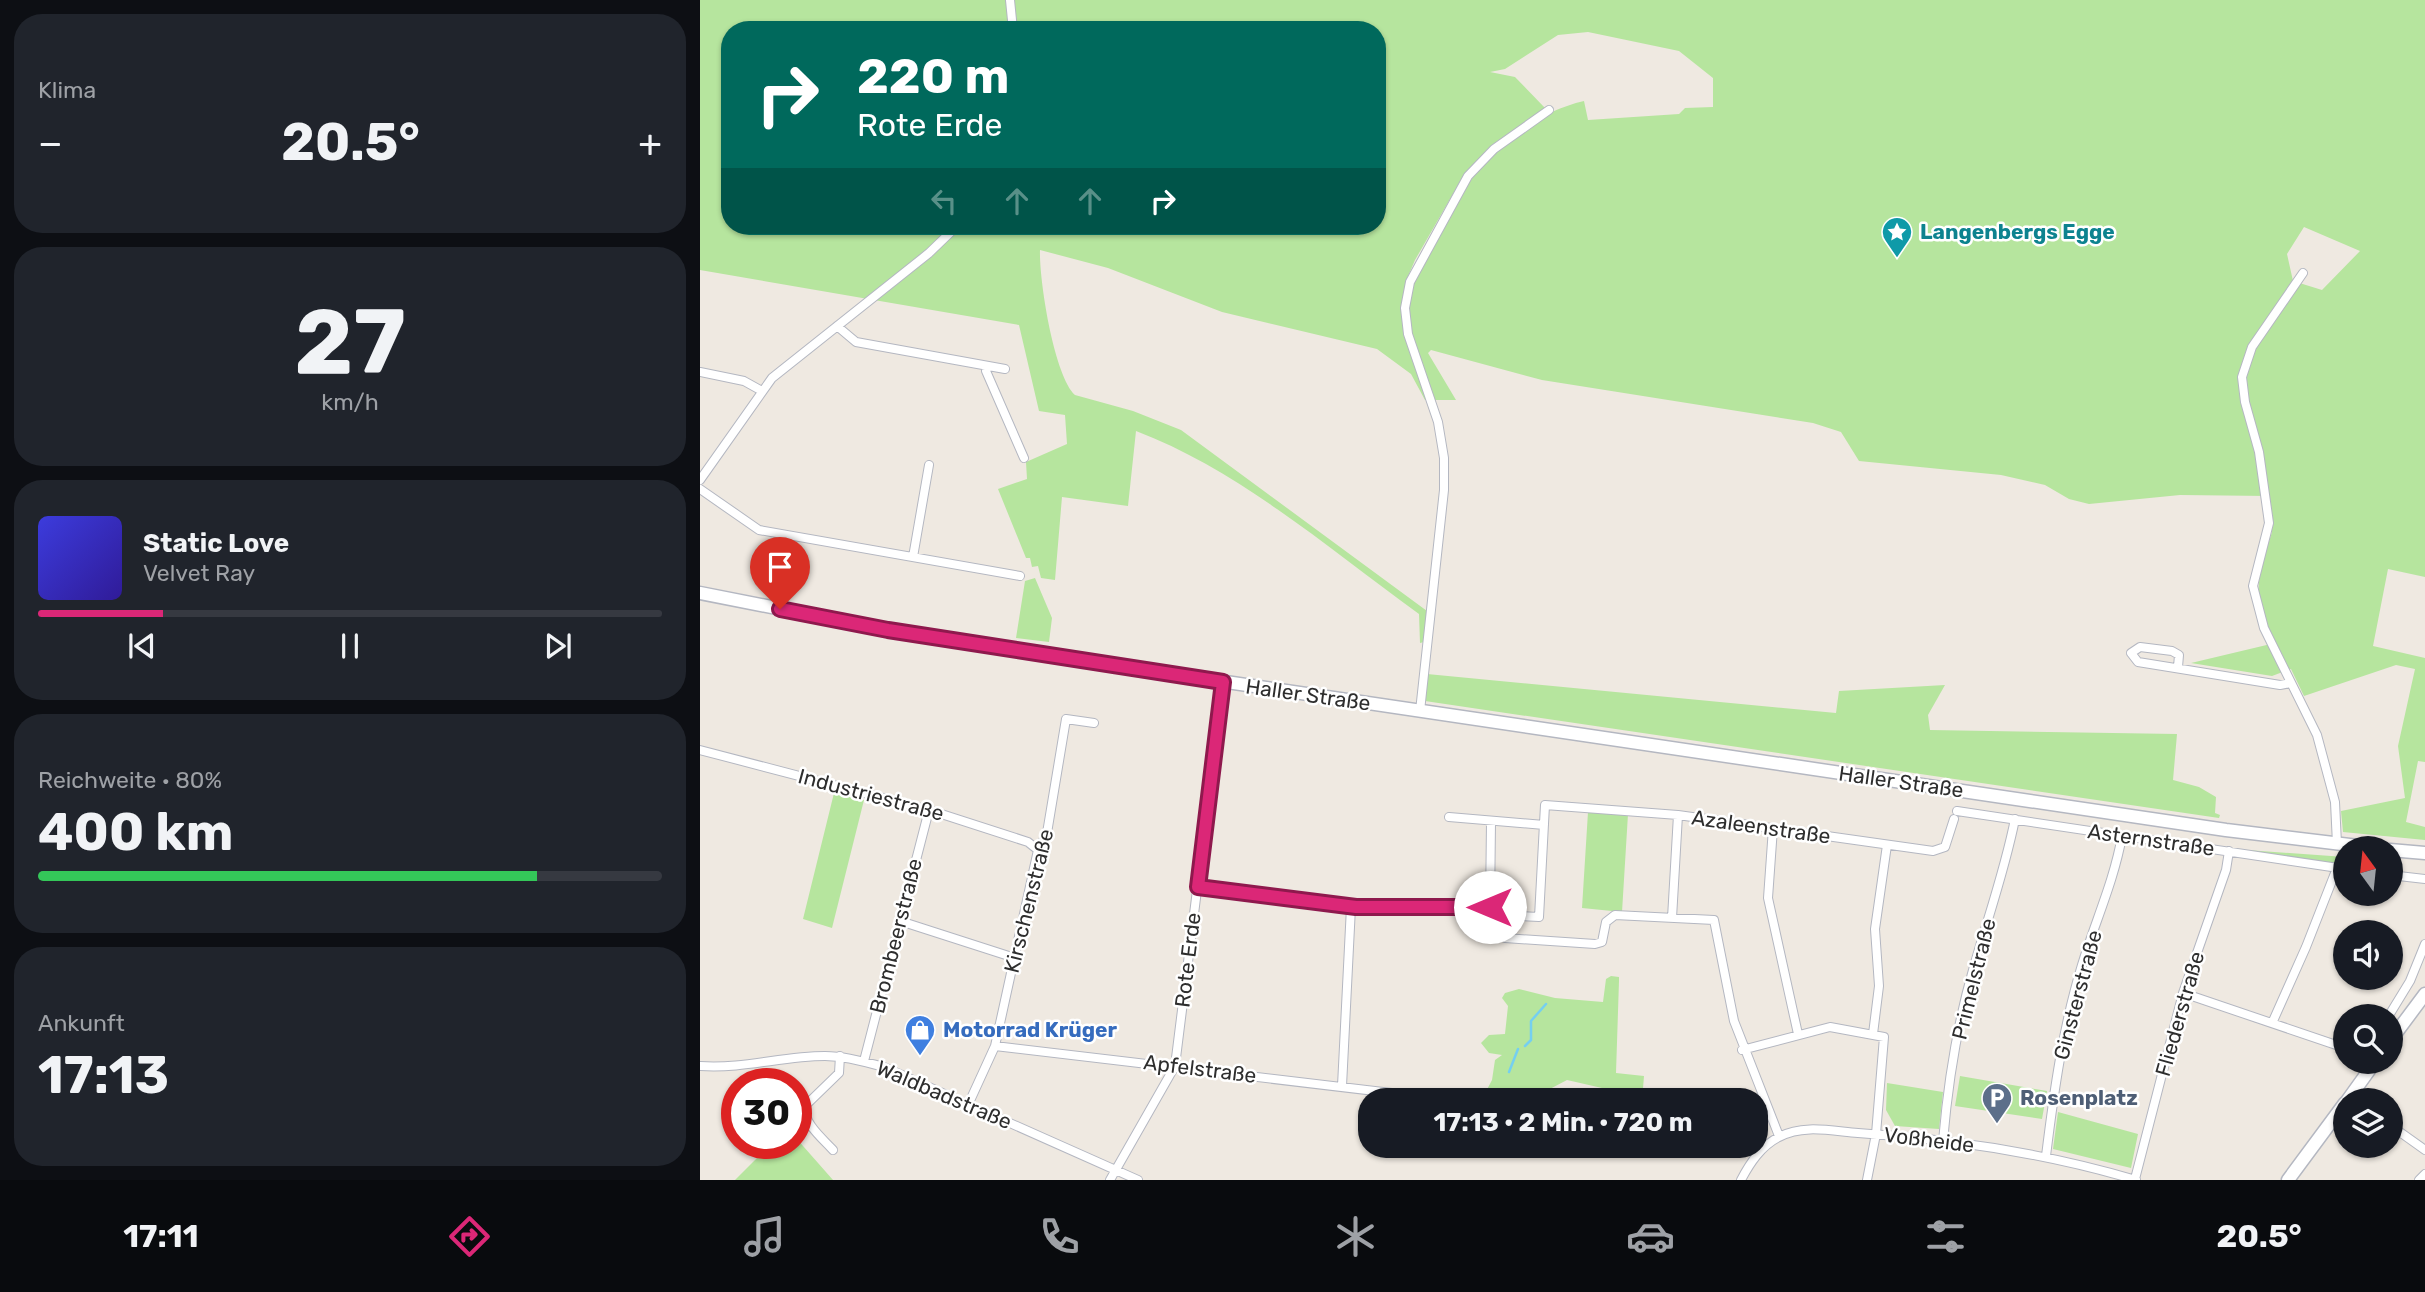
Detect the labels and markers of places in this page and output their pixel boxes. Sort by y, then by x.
place icon: Langenbergs Egge [1880,215,1914,259]
place label: Langenbergs Egge [1920,219,2115,244]
pin [750,537,810,609]
shop icon: Motorrad Krüger [903,1013,937,1057]
place label: Motorrad Krüger [943,1017,1118,1042]
parking icon: Rosenplatz [1980,1081,2014,1125]
place label: Rosenplatz [2020,1085,2138,1110]

